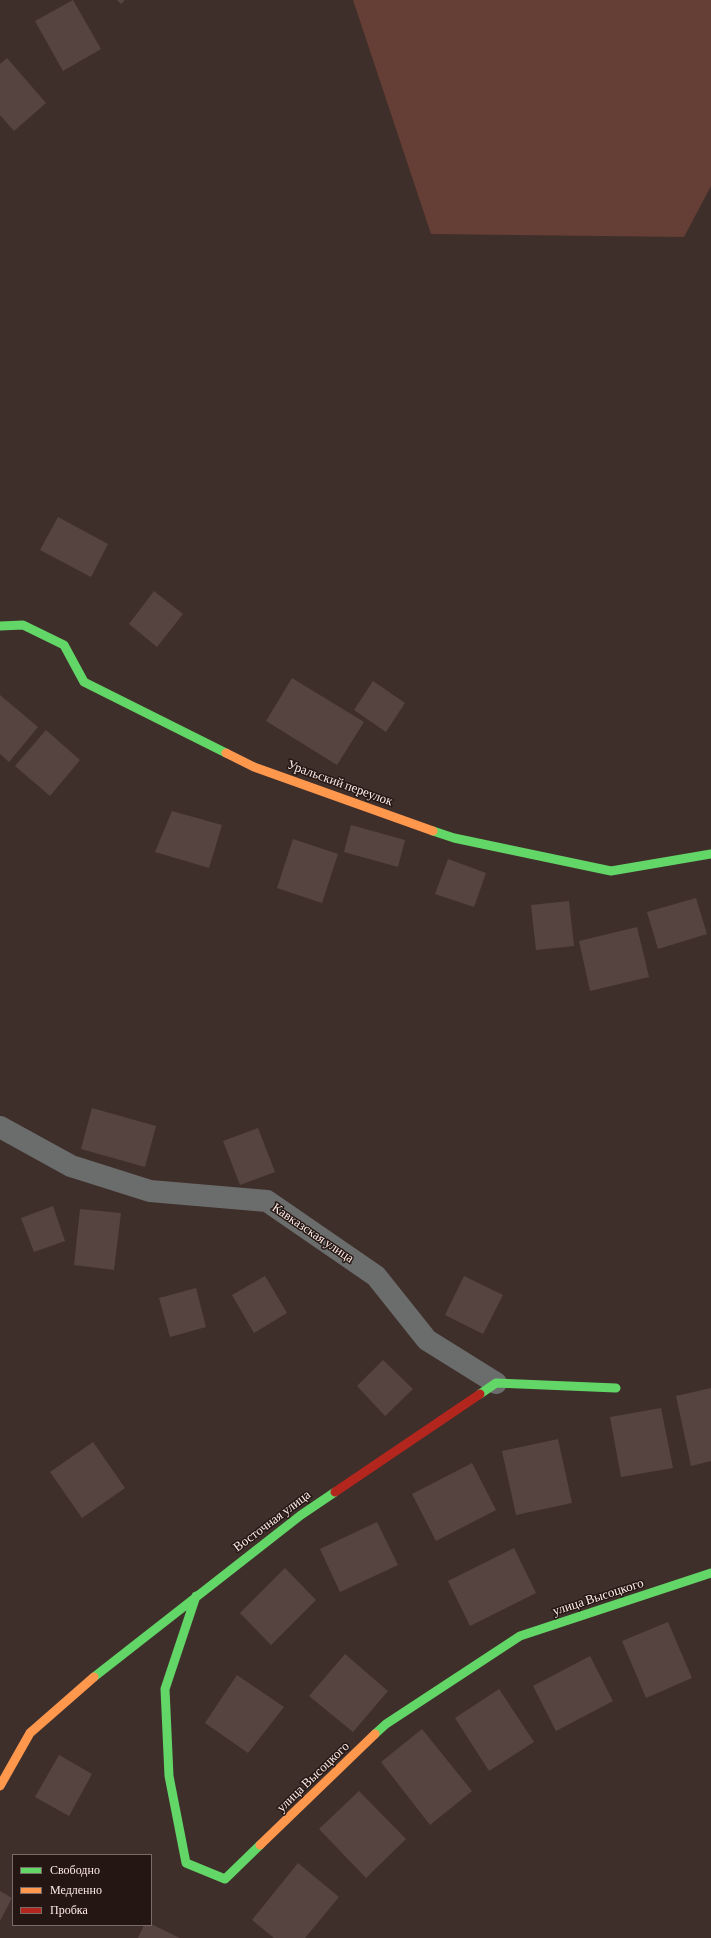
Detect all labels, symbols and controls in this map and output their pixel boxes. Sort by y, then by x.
street label: Уральский переулок [285,757,395,809]
street label: Кавказская улица [269,1200,357,1266]
street label: Восточная улица [230,1487,314,1555]
street label: улица Высоцкого [550,1575,646,1619]
street label: улица Высоцкого [273,1738,353,1816]
legend [12,1854,152,1926]
text: Свободно [50,1863,100,1877]
text: Медленно [50,1883,102,1897]
text: Пробка [50,1903,88,1917]

